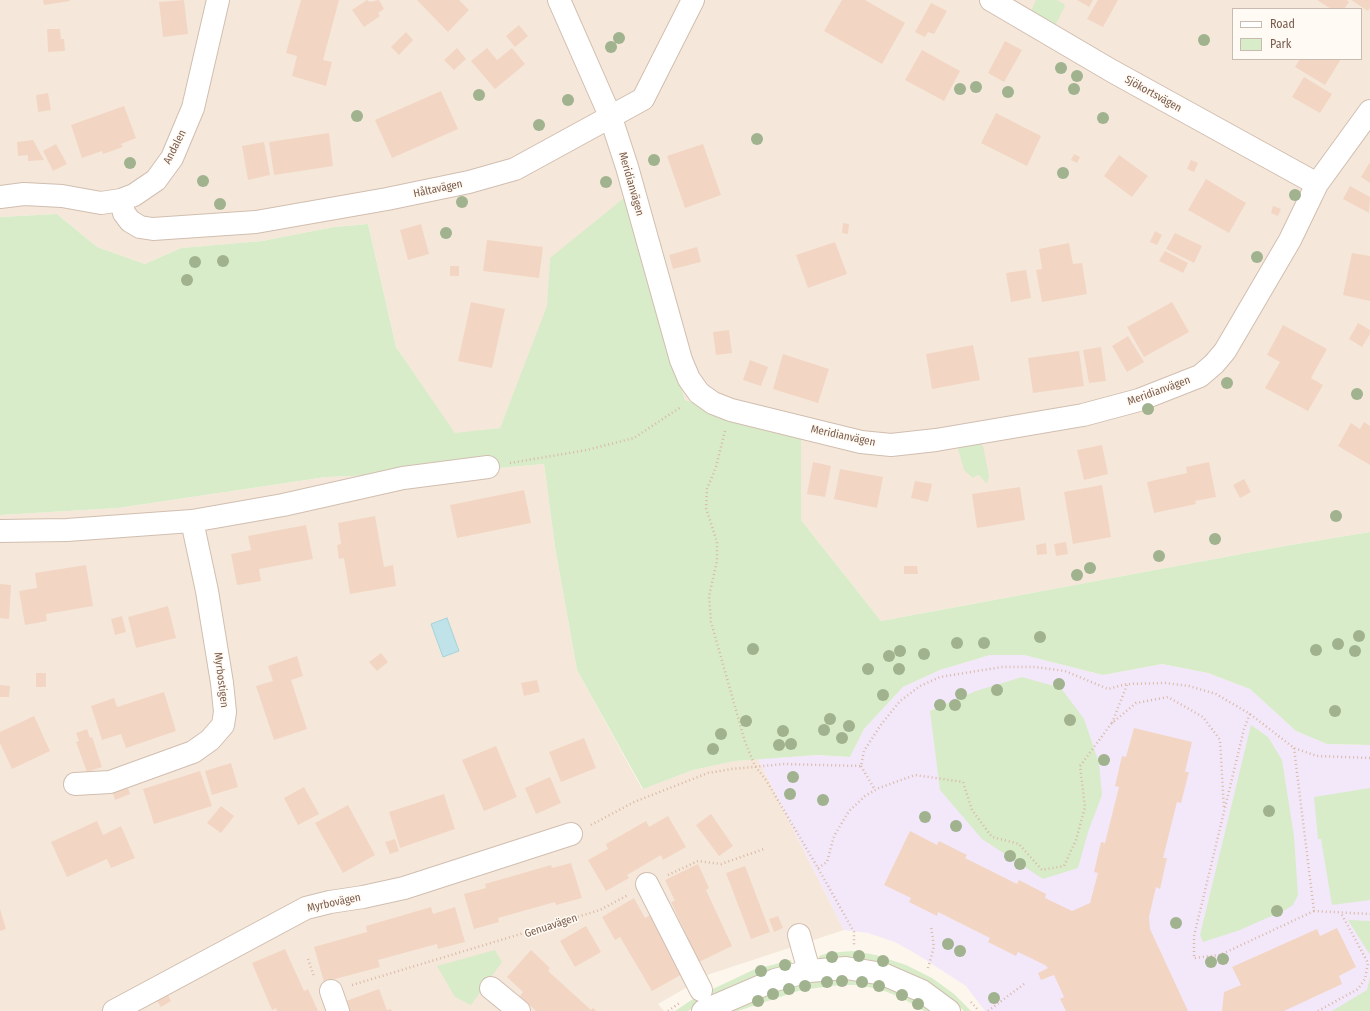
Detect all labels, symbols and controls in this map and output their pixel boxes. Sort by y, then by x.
legend [1232,8,1362,60]
text: Road [1270,17,1295,31]
text: Park [1270,37,1291,51]
street label: Sjökortsvägen [1122,73,1184,115]
street label: Andalen [161,128,189,166]
street label: Meridianvägen [616,151,646,217]
street label: Håltavägen [412,177,464,201]
street label: Meridianvägen [1126,374,1192,408]
street label: Meridianvägen [809,423,877,449]
street label: Myrbostigen [211,652,231,708]
street label: Myrbovägen [306,891,362,915]
street label: Genuavägen [523,911,579,941]

